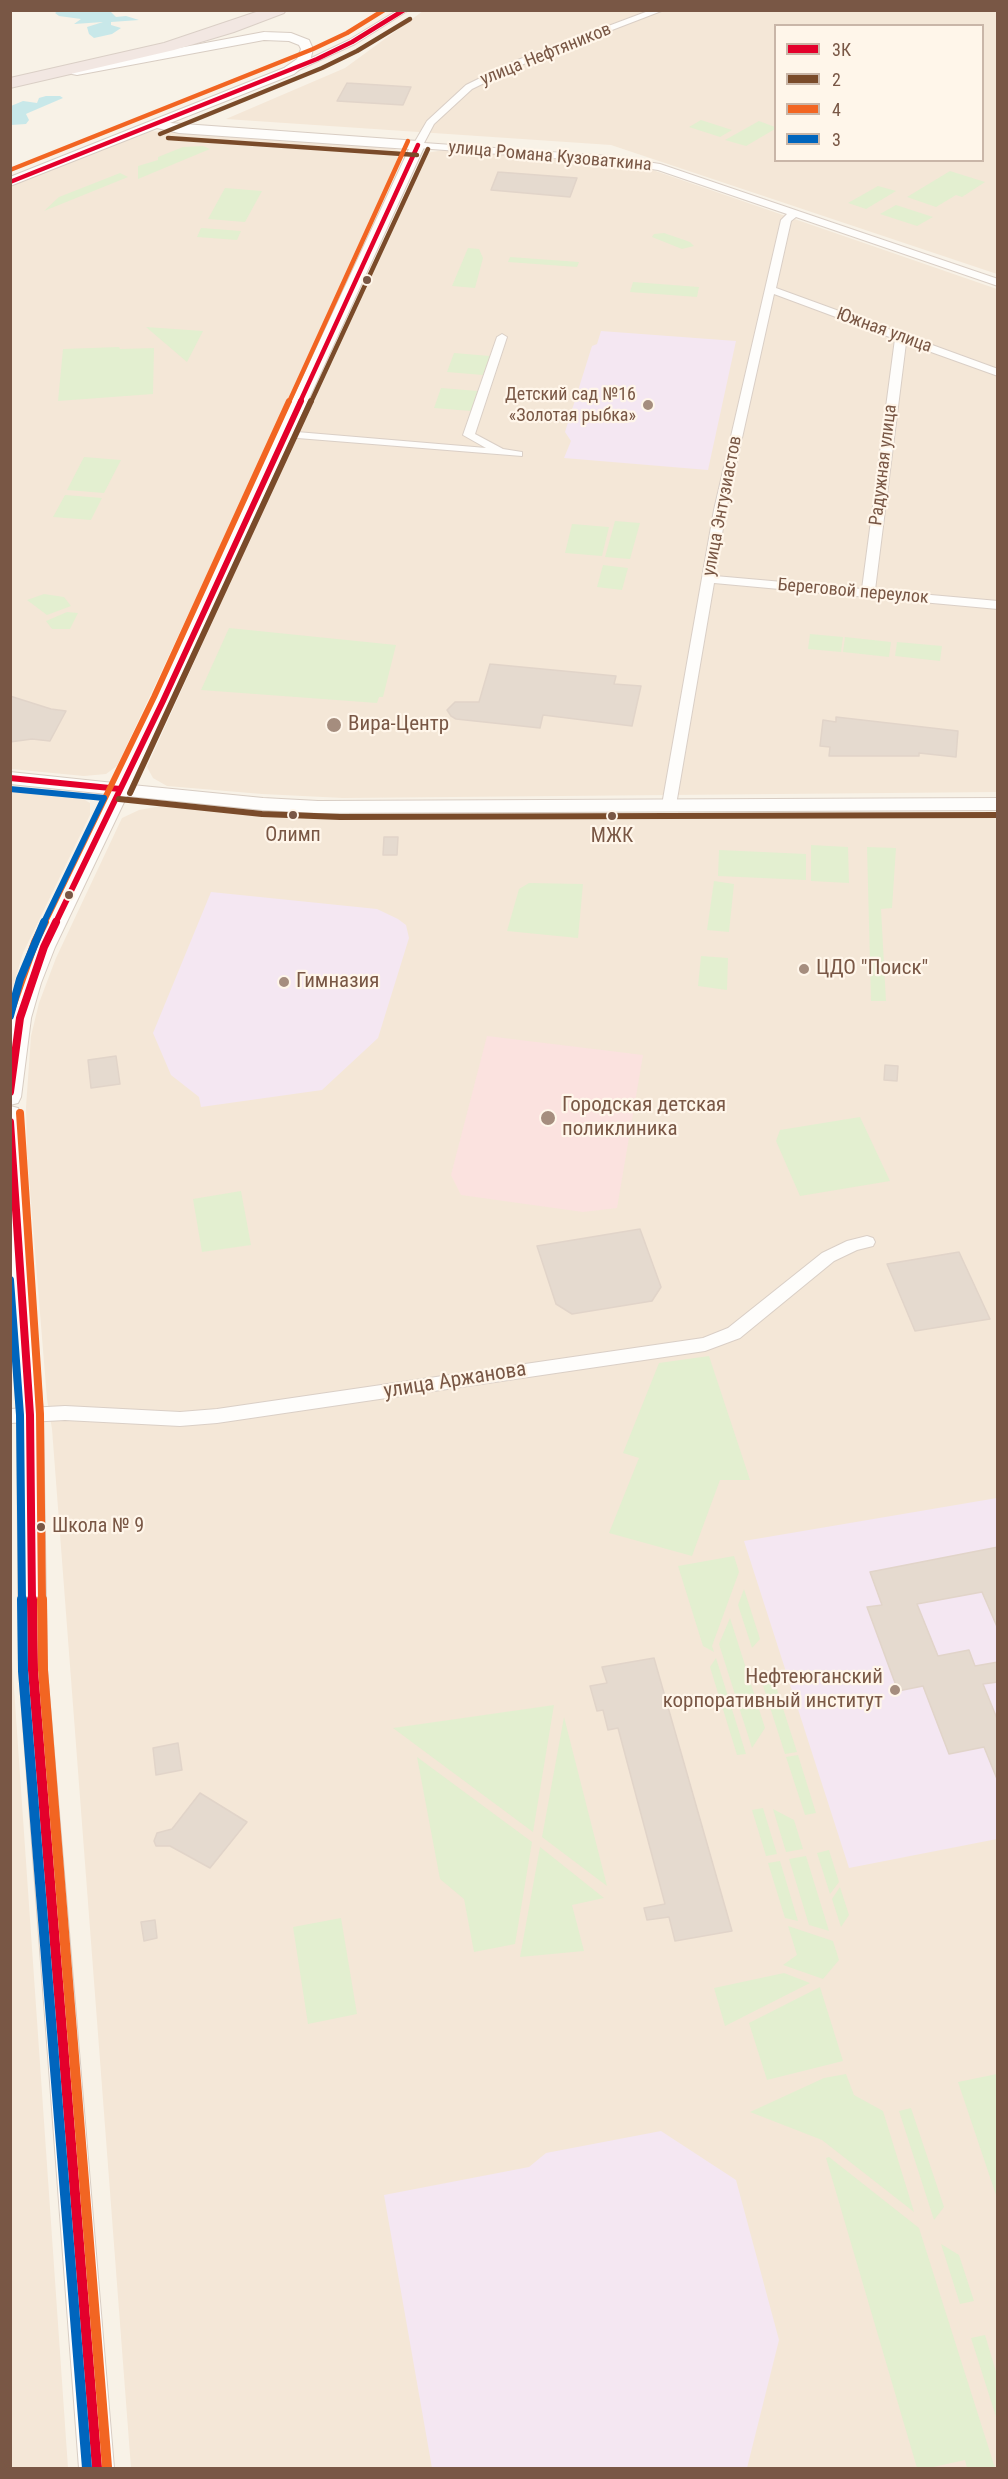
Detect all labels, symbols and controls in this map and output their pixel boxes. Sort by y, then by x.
street label: улица Нефтяников [477,19,615,91]
legend [774,24,984,162]
text: 3К [832,39,851,60]
text: 2 [832,69,841,90]
text: 4 [832,99,841,120]
text: 3 [832,129,841,150]
street label: улица Романа Кузоваткина [448,137,652,177]
unlabelled marker [361,274,373,286]
street label: Южная улица [833,304,935,358]
place label: Детский сад №16 «Золотая рыбка» [505,384,636,426]
marker: Детский сад №16 «Золотая рыбка» [641,398,655,412]
street label: Радужная улица [866,403,902,527]
street label: улица Энтузиастов [699,434,747,578]
street label: Береговой переулок [777,575,929,609]
place label: Вира-Центр [348,712,449,738]
marker: Вира-Центр [325,716,343,734]
marker: Олимп [287,809,299,821]
marker: МЖК [606,810,618,822]
place label: Олимп [265,824,321,848]
place label: МЖК [591,825,633,849]
unlabelled marker [63,889,75,901]
place label: ЦДО "Поиск" [816,956,928,982]
marker: ЦДО "Поиск" [797,962,811,976]
place label: Гимназия [296,969,379,995]
marker: Гимназия [277,975,291,989]
place label: Городская детская поликлиника [562,1093,726,1143]
marker: Городская детская поликлиника [539,1109,557,1127]
street label: улица Аржанова [382,1357,528,1405]
place label: Школа № 9 [52,1515,144,1539]
marker: Школа № 9 [35,1521,47,1533]
place label: Нефтеюганский корпоративный институт [663,1665,883,1715]
marker: Нефтеюганский корпоративный институт [888,1683,902,1697]

